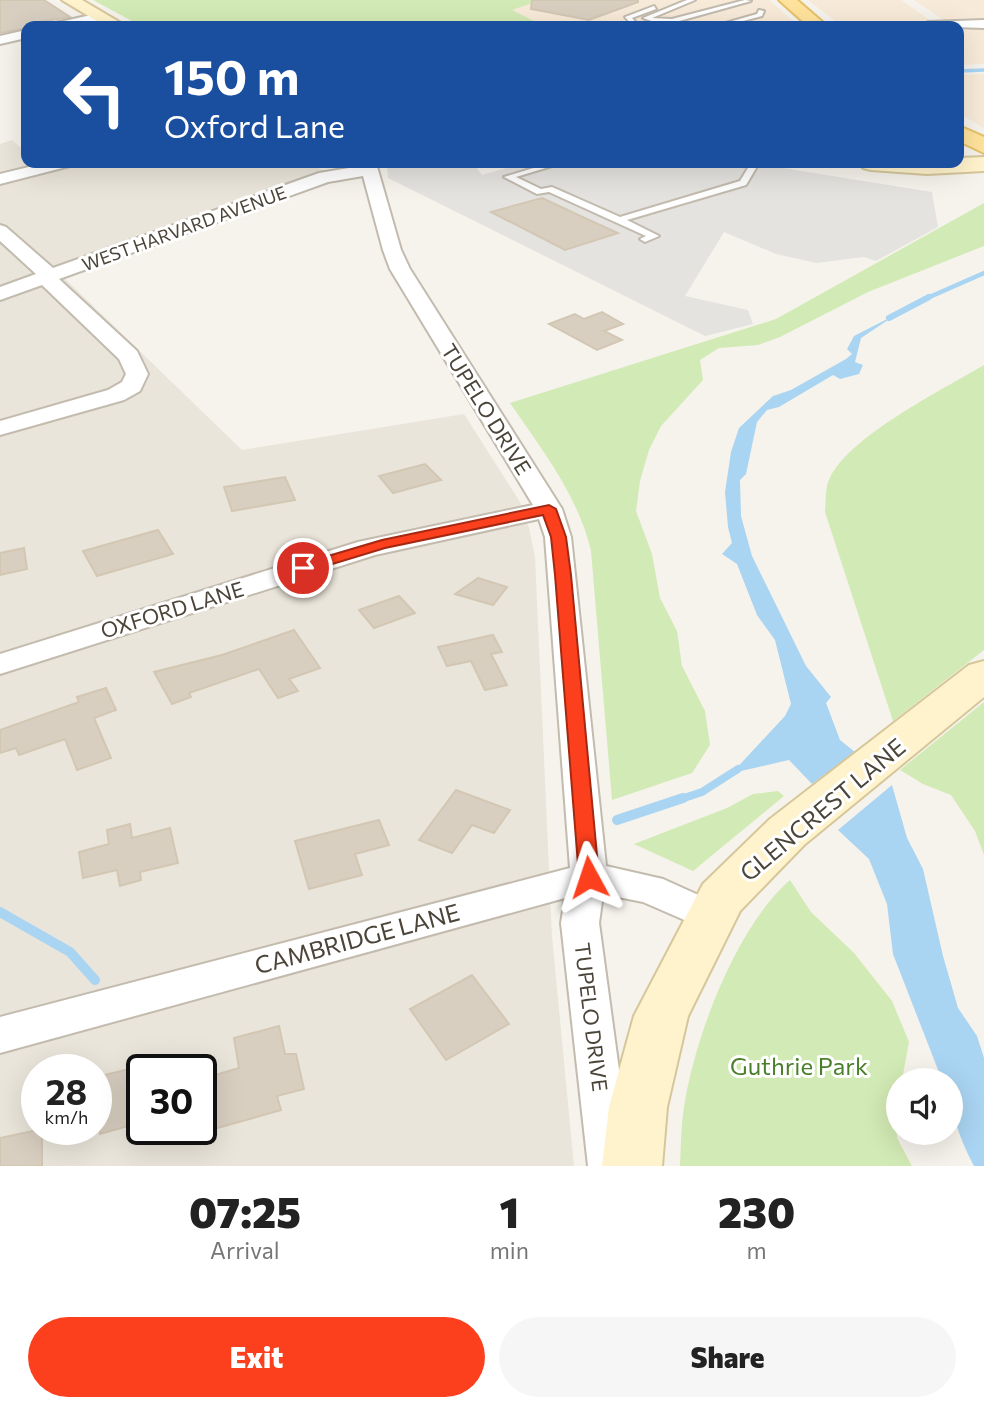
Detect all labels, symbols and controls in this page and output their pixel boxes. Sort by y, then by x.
text: 150 m [164,45,299,105]
icon: left [49,49,140,140]
text: Oxford Lane [164,105,345,145]
street label: WEST HARVARD AVENUE [79,181,289,275]
street label: TUPELO DRIVE [437,339,537,479]
pin [273,538,333,598]
icon: arrive [284,549,322,587]
street label: OXFORD LANE [97,575,247,643]
street label: GLENCREST LANE [733,731,911,887]
position arrow [552,840,626,914]
street label: CAMBRIDGE LANE [251,897,463,979]
street label: TUPELO DRIVE [570,941,614,1093]
park label: Guthrie Park [730,1051,868,1080]
speed limit sign: 30 [126,1054,217,1145]
map controls [886,1068,963,1145]
button: sound [886,1068,963,1145]
text: 28 [46,1069,87,1112]
text: km/h [45,1106,88,1128]
text: 07:25 [189,1185,301,1237]
text: 1 [500,1185,519,1237]
text: 230 [718,1185,795,1237]
text: Arrival [210,1236,280,1264]
text: min [490,1236,529,1264]
text: m [746,1236,767,1264]
button: Exit [28,1317,485,1397]
button: Share [499,1317,956,1397]

